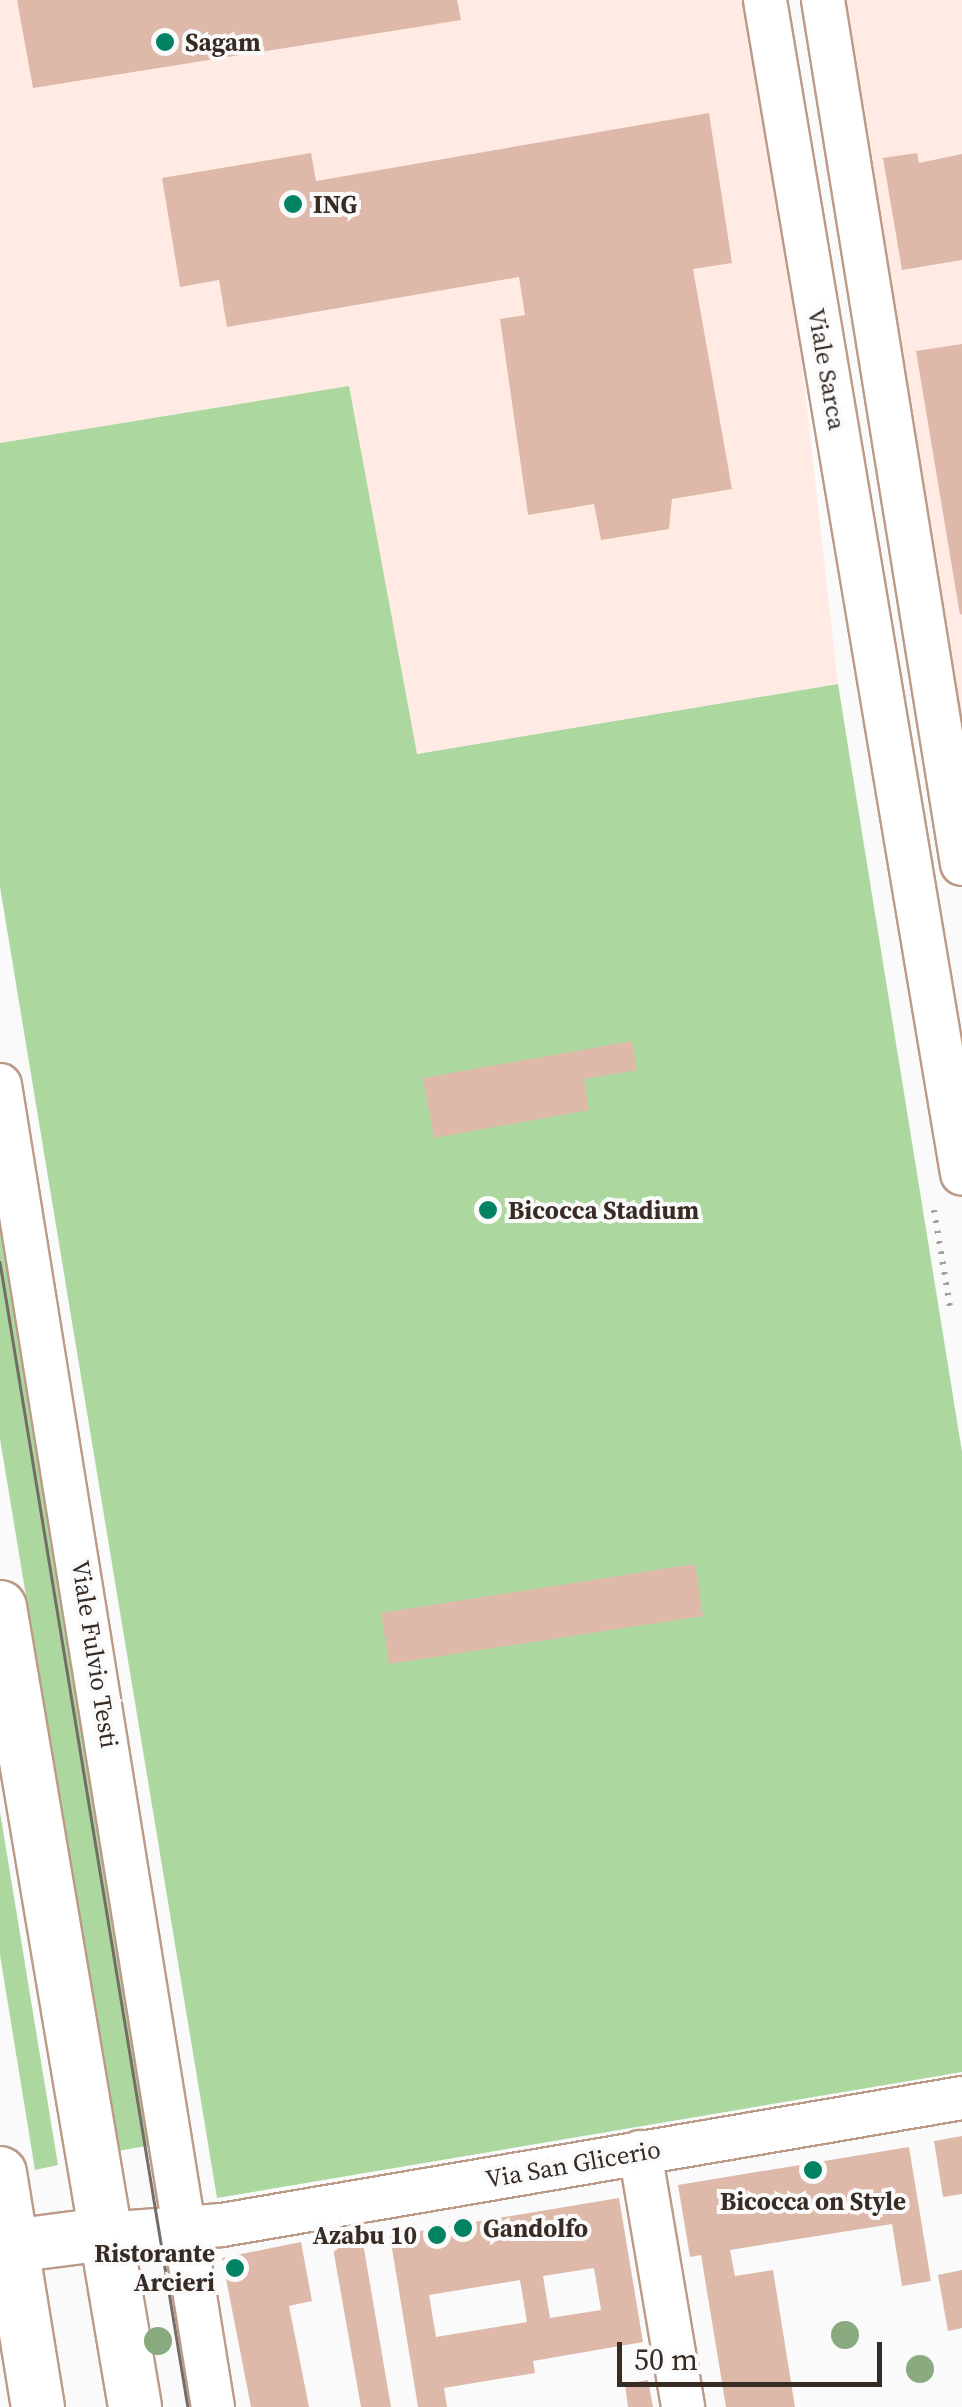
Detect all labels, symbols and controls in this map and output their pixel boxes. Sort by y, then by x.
place label: Sagam [185,27,261,57]
marker: Sagam [154,31,176,53]
place label: ING [313,189,357,219]
marker: ING [282,193,304,215]
street label: Viale Sarca [802,306,852,432]
place label: Bicocca Stadium [508,1195,699,1225]
marker: Bicocca Stadium [477,1199,499,1221]
street label: Viale Fulvio Testi [65,1558,125,1750]
street label: Via San Glicerio [483,2134,663,2194]
marker: Bicocca on Style [802,2159,824,2181]
place label: Bicocca on Style [720,2186,906,2216]
place label: Gandolfo [483,2213,588,2243]
marker: Gandolfo [452,2217,474,2239]
place label: Azabu 10 [312,2220,417,2250]
marker: Azabu 10 [426,2224,448,2246]
place label: Ristorante Arcieri [94,2239,215,2298]
marker: Ristorante Arcieri [224,2257,246,2279]
scale bar [622,2322,887,2384]
text: 50 m [634,2339,698,2380]

